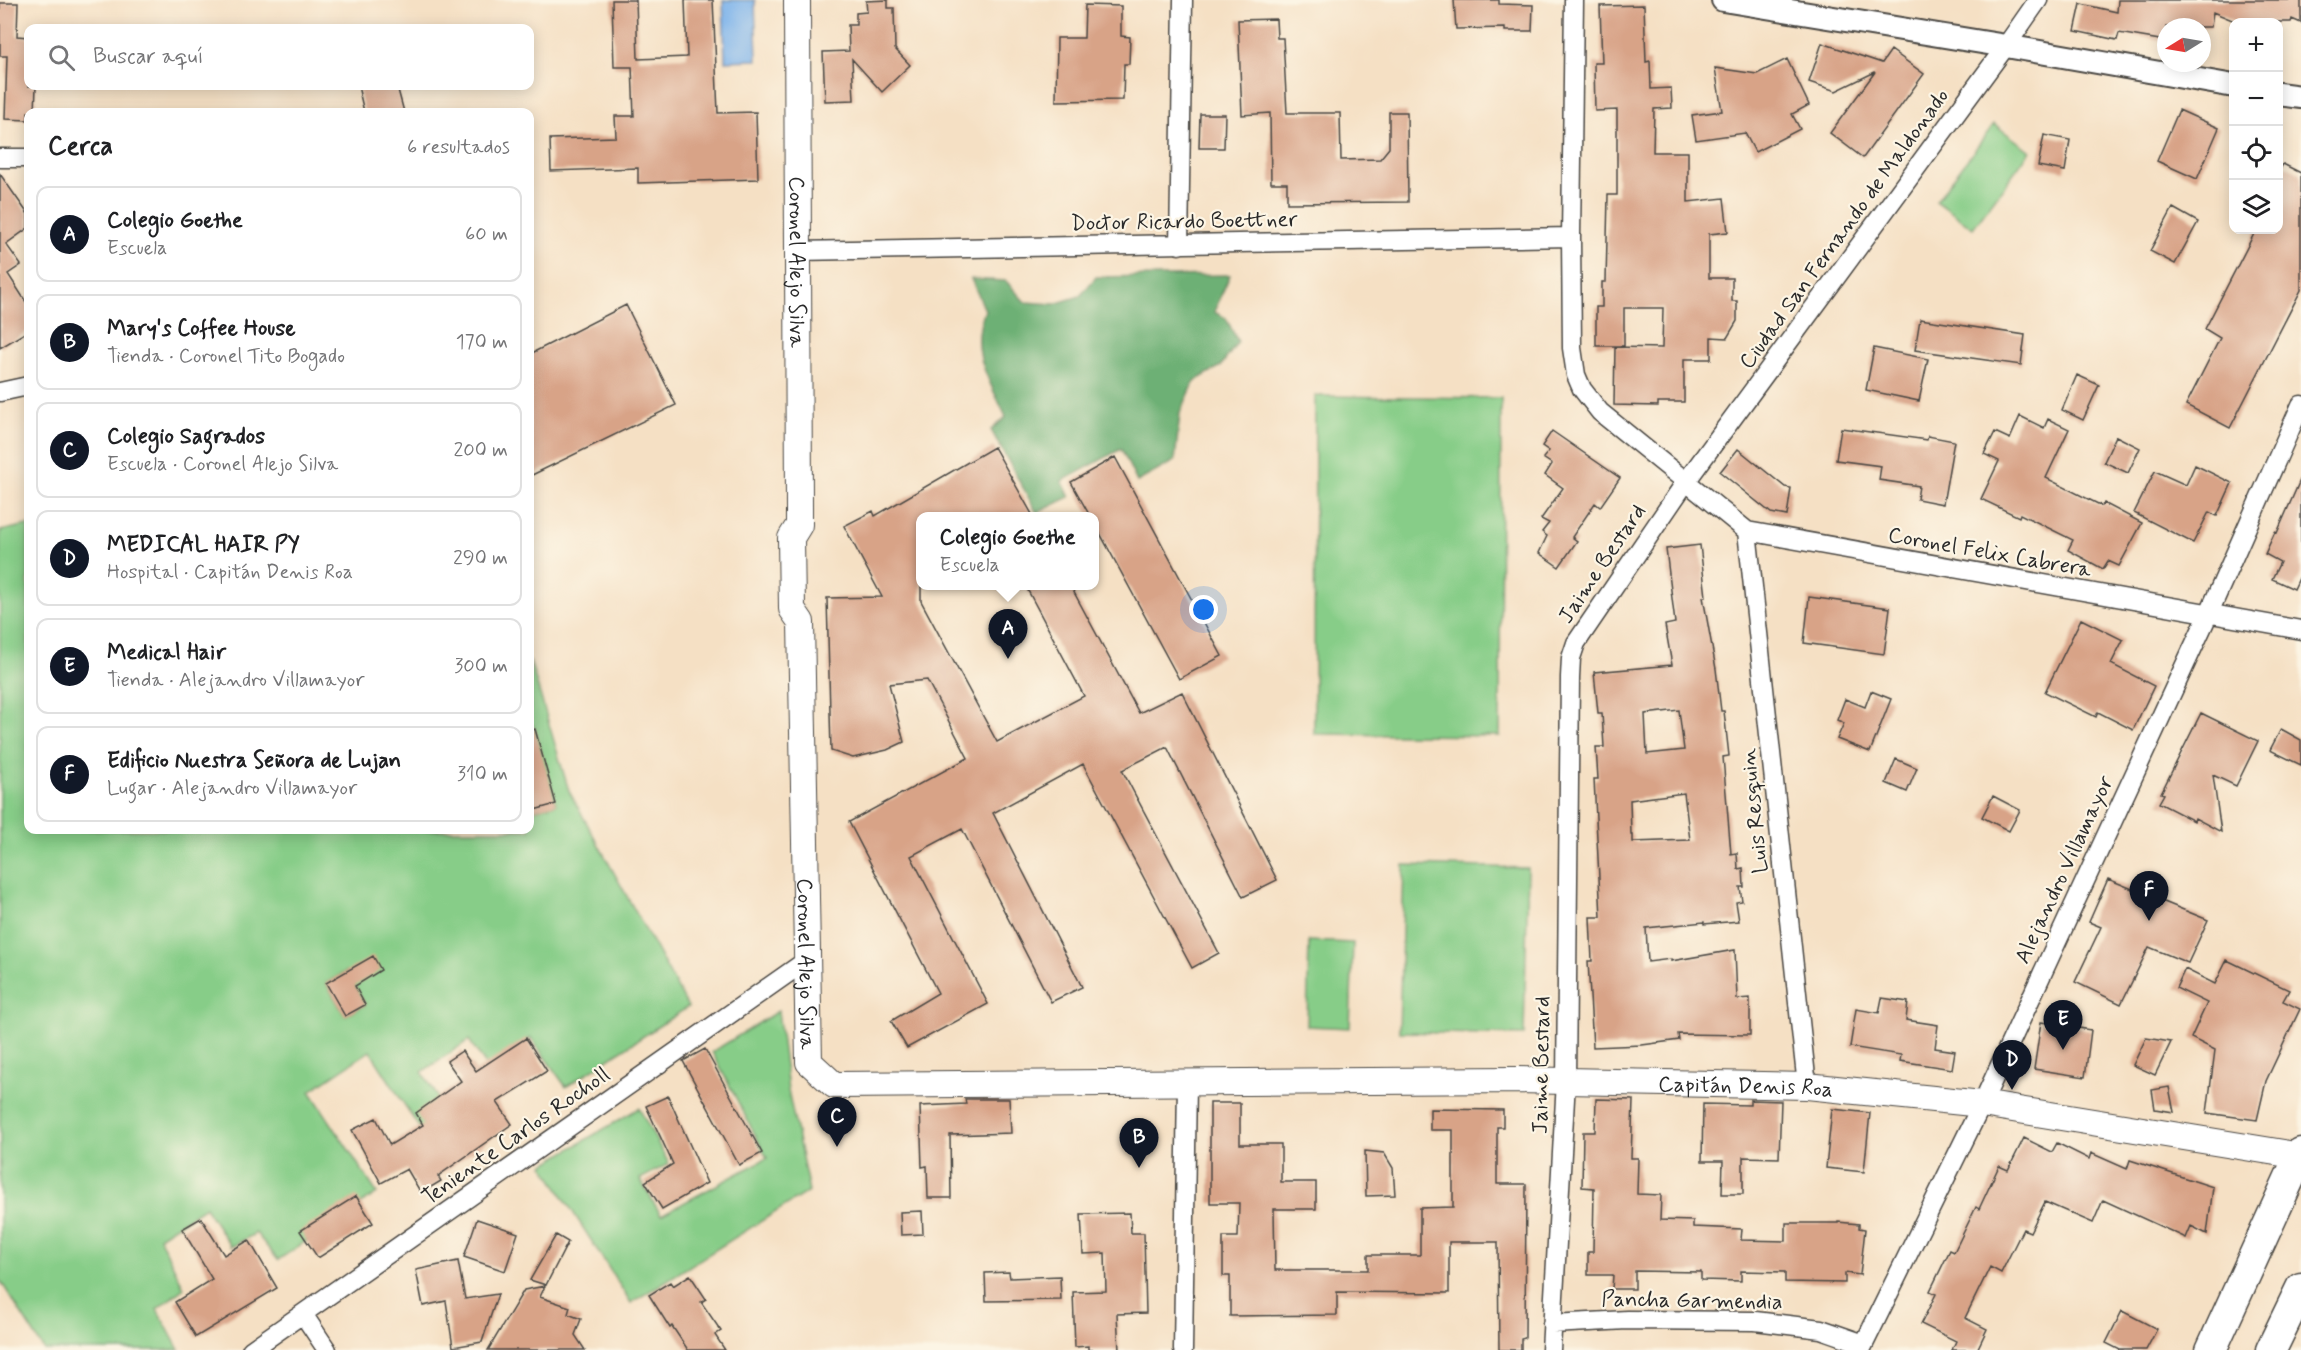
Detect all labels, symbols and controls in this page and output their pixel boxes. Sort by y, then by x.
north arrow [2157,18,2211,72]
map controls [2229,18,2283,234]
button: + [2229,18,2283,72]
search box [24,24,534,90]
icon: search [45,41,78,74]
text: Buscar aquí [93,43,204,71]
button: − [2229,72,2283,126]
street label: Ciudad San Fernando de Maldonado [1733,83,1956,375]
button: locate [2229,126,2283,180]
text: Cerca [48,130,113,164]
text: 6 resultados [407,134,510,161]
street label: Coronel Alejo Silva [782,176,810,349]
button: layers [2229,180,2283,234]
street label: Doctor Ricardo Boettner [1070,206,1299,238]
text: Colegio Goethe [107,207,243,235]
text: A [63,221,76,248]
text: 60 m [465,221,508,248]
text: Escuela [107,235,167,262]
text: Mary's Coffee House [107,315,296,343]
text: B [63,329,76,356]
text: 170 m [456,329,508,356]
text: Tienda · Coronel Tito Bogado [107,343,345,370]
text: Colegio Sagrados [107,423,265,451]
text: C [62,437,77,464]
text: 200 m [453,437,508,464]
text: Escuela · Coronel Alejo Silva [107,451,338,478]
street label: Jaime Bestard [1552,499,1653,629]
popup [916,512,1099,590]
street label: Coronel Felix Cabrera [1886,521,2094,585]
text: Colegio Goethe [940,524,1075,552]
text: MEDICAL HAIR PY [107,531,300,559]
text: D [63,545,76,572]
text: 290 m [453,545,508,572]
text: Escuela [940,552,1000,579]
text: Hospital · Capitán Denis Roa [107,559,353,586]
your location [1189,595,1218,624]
pin: A [988,610,1028,659]
text: Medical Hair [107,639,226,667]
text: E [64,653,75,680]
text: 300 m [454,653,508,680]
text: Tienda · Alejandro Villamayor [107,667,365,694]
text: Edificio Nuestra Señora de Lujan [107,747,401,775]
street label: Luis Resquin [1735,747,1775,874]
text: F [64,761,75,788]
text: 310 m [457,761,508,788]
street label: Alejandro Villamayor [2009,771,2122,969]
text: Lugar · Alejandro Villamayor [107,775,357,802]
pin: F [2130,872,2168,921]
street label: Coronel Alejo Silva [790,878,821,1051]
street label: Jaime Bestard [1527,996,1557,1134]
pin: E [2044,1000,2082,1050]
pin: D [1992,1040,2032,1090]
street label: Teniente Carlos Rocholl [417,1061,616,1212]
street label: Capitán Denis Roa [1658,1071,1835,1105]
pin: C [818,1098,856,1147]
pin: B [1120,1118,1158,1168]
street label: Pancha Garmendia [1601,1285,1783,1317]

